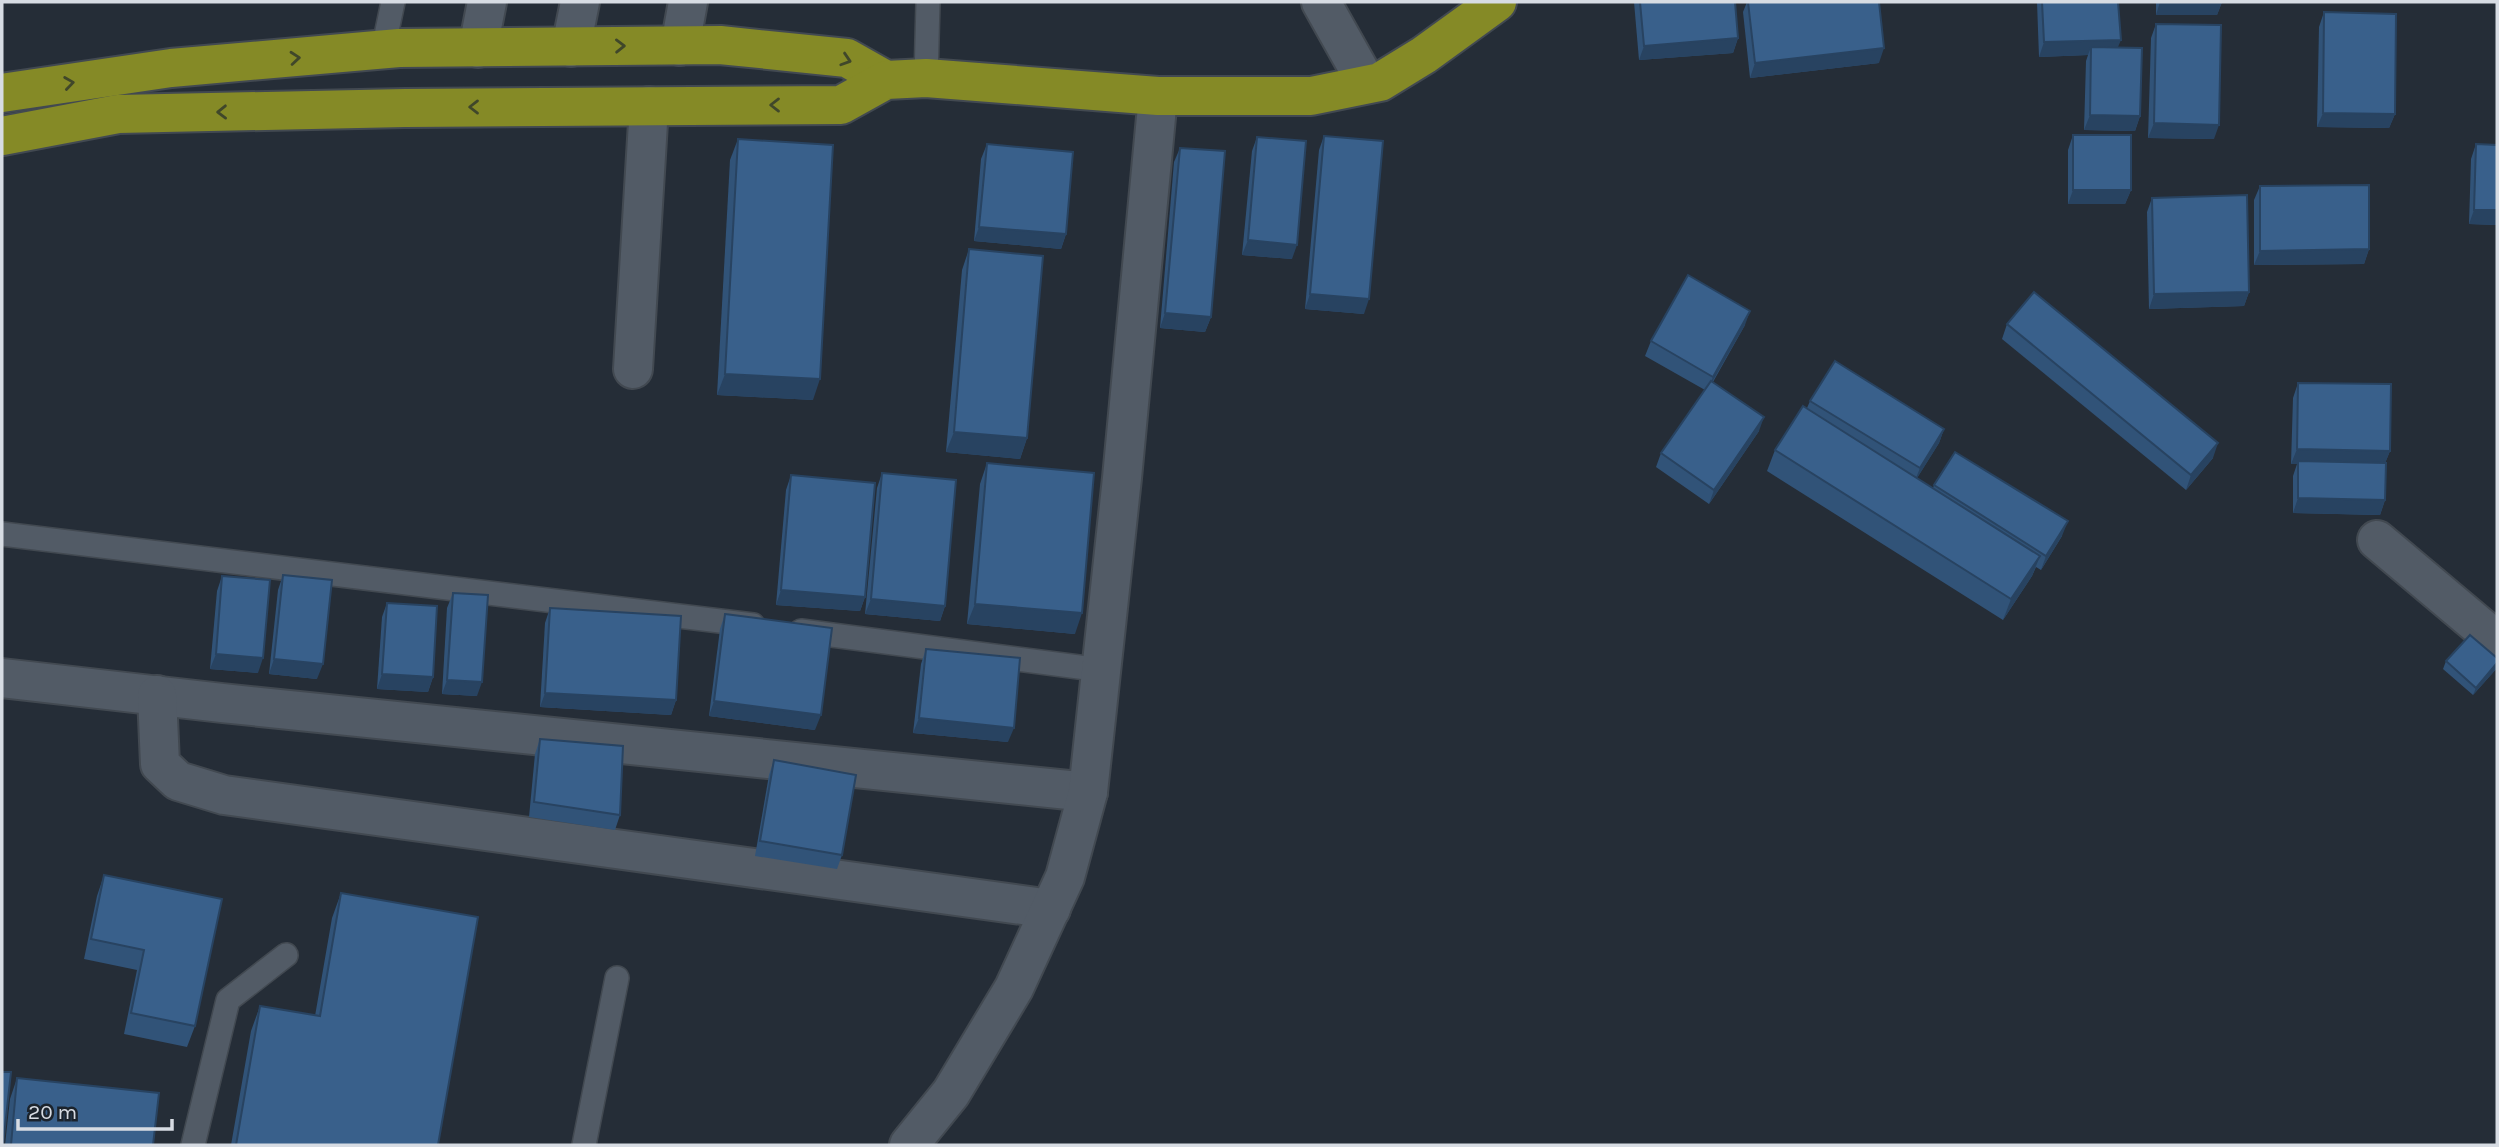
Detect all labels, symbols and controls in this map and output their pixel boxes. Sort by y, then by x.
one-way arrow [616,38,626,54]
one-way arrow [290,51,301,66]
one-way arrow [840,52,852,67]
one-way arrow [63,76,75,91]
one-way arrow [769,97,780,113]
one-way arrow [468,99,479,115]
one-way arrow [216,104,227,120]
scale bar [18,1088,172,1132]
text: 20 m [28,1100,77,1124]

